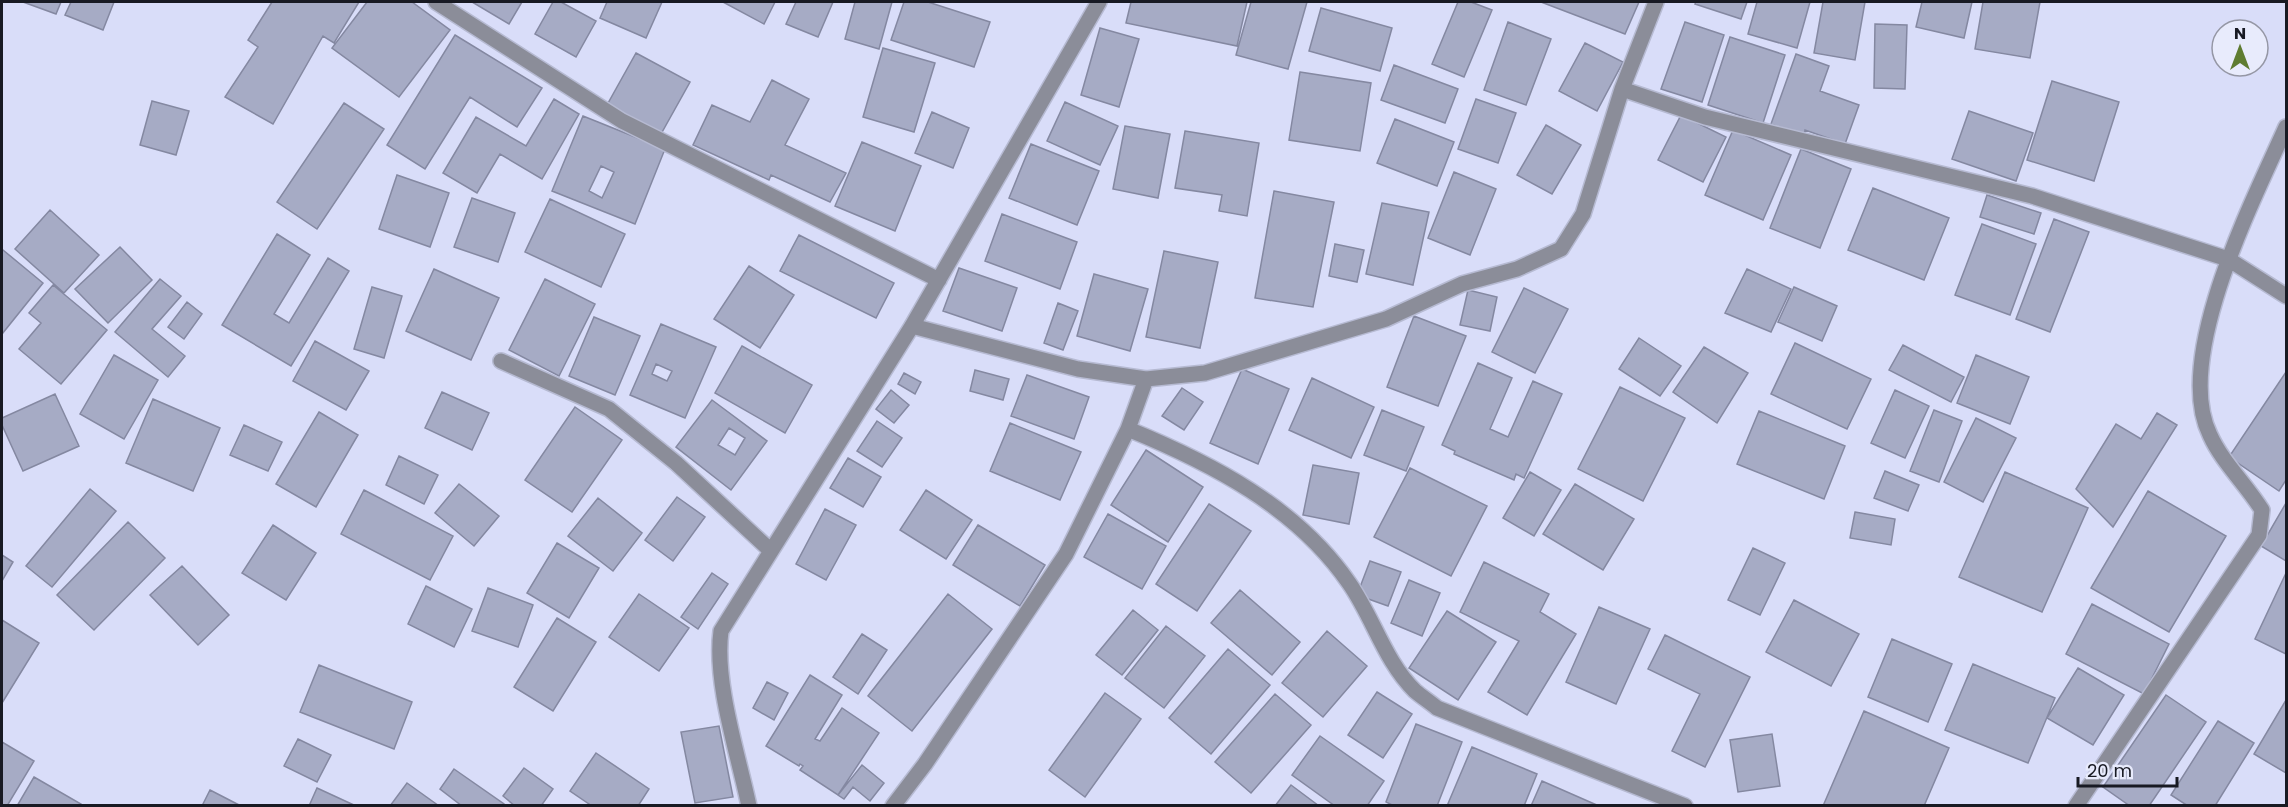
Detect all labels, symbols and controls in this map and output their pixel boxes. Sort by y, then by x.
north arrow [2210,18,2270,78]
text: N [2234,22,2246,45]
scale bar [2078,750,2177,788]
text: 20 m [2087,758,2132,783]

